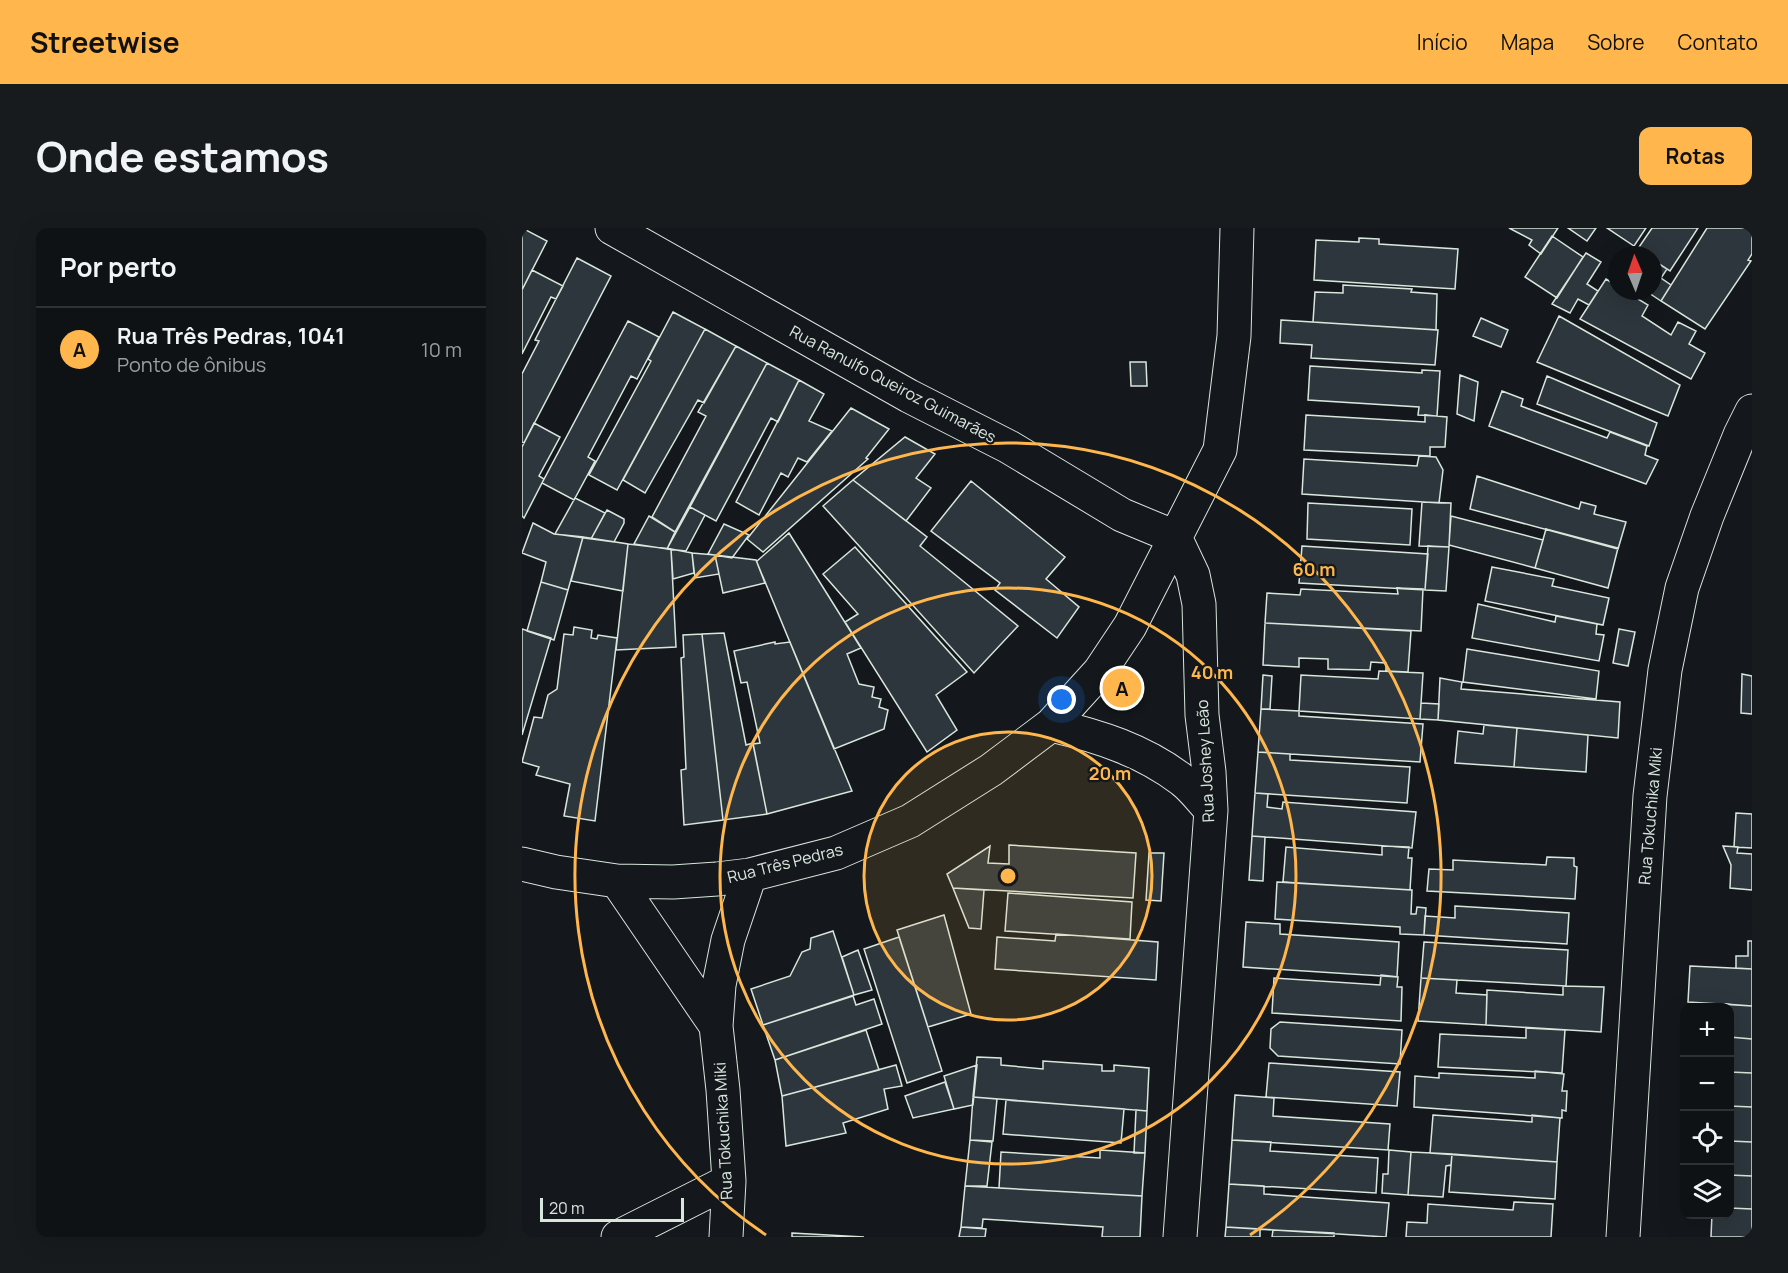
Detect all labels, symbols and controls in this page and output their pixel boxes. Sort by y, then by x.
text: Streetwise [30,23,180,61]
text: Início [1417,28,1468,56]
text: Mapa [1501,28,1554,56]
text: Sobre [1587,28,1645,56]
text: Contato [1678,28,1758,56]
text: Onde estamos [36,127,329,185]
button: Rotas [1639,127,1752,185]
north arrow [1608,246,1662,300]
text: Por perto [60,249,177,285]
street label: Rua Ranulfo Queiroz Guimarães [786,320,1000,448]
text: Rua Três Pedras, 1041 [117,321,345,351]
text: A [73,336,86,363]
text: 10 m [421,336,462,363]
text: Ponto de ônibus [117,351,266,378]
text: 60 m [1293,557,1335,581]
text: 40 m [1191,660,1233,684]
pin: A [1102,666,1142,710]
your location [1047,685,1076,714]
street label: Rua Joshey Leão [1191,699,1219,823]
street label: Rua Tokuchika Miki [1633,746,1667,886]
text: 20 m [1089,761,1131,785]
street label: Rua Três Pedras [725,838,845,888]
centre of rings [998,866,1018,886]
map controls [1680,1003,1734,1219]
button: + [1680,1003,1734,1057]
button: − [1680,1057,1734,1111]
street label: Rua Tokuchika Miki [708,1062,738,1200]
button: locate [1680,1111,1734,1165]
button: layers [1680,1165,1734,1219]
scale bar [540,1195,684,1222]
text: 20 m [549,1197,585,1219]

